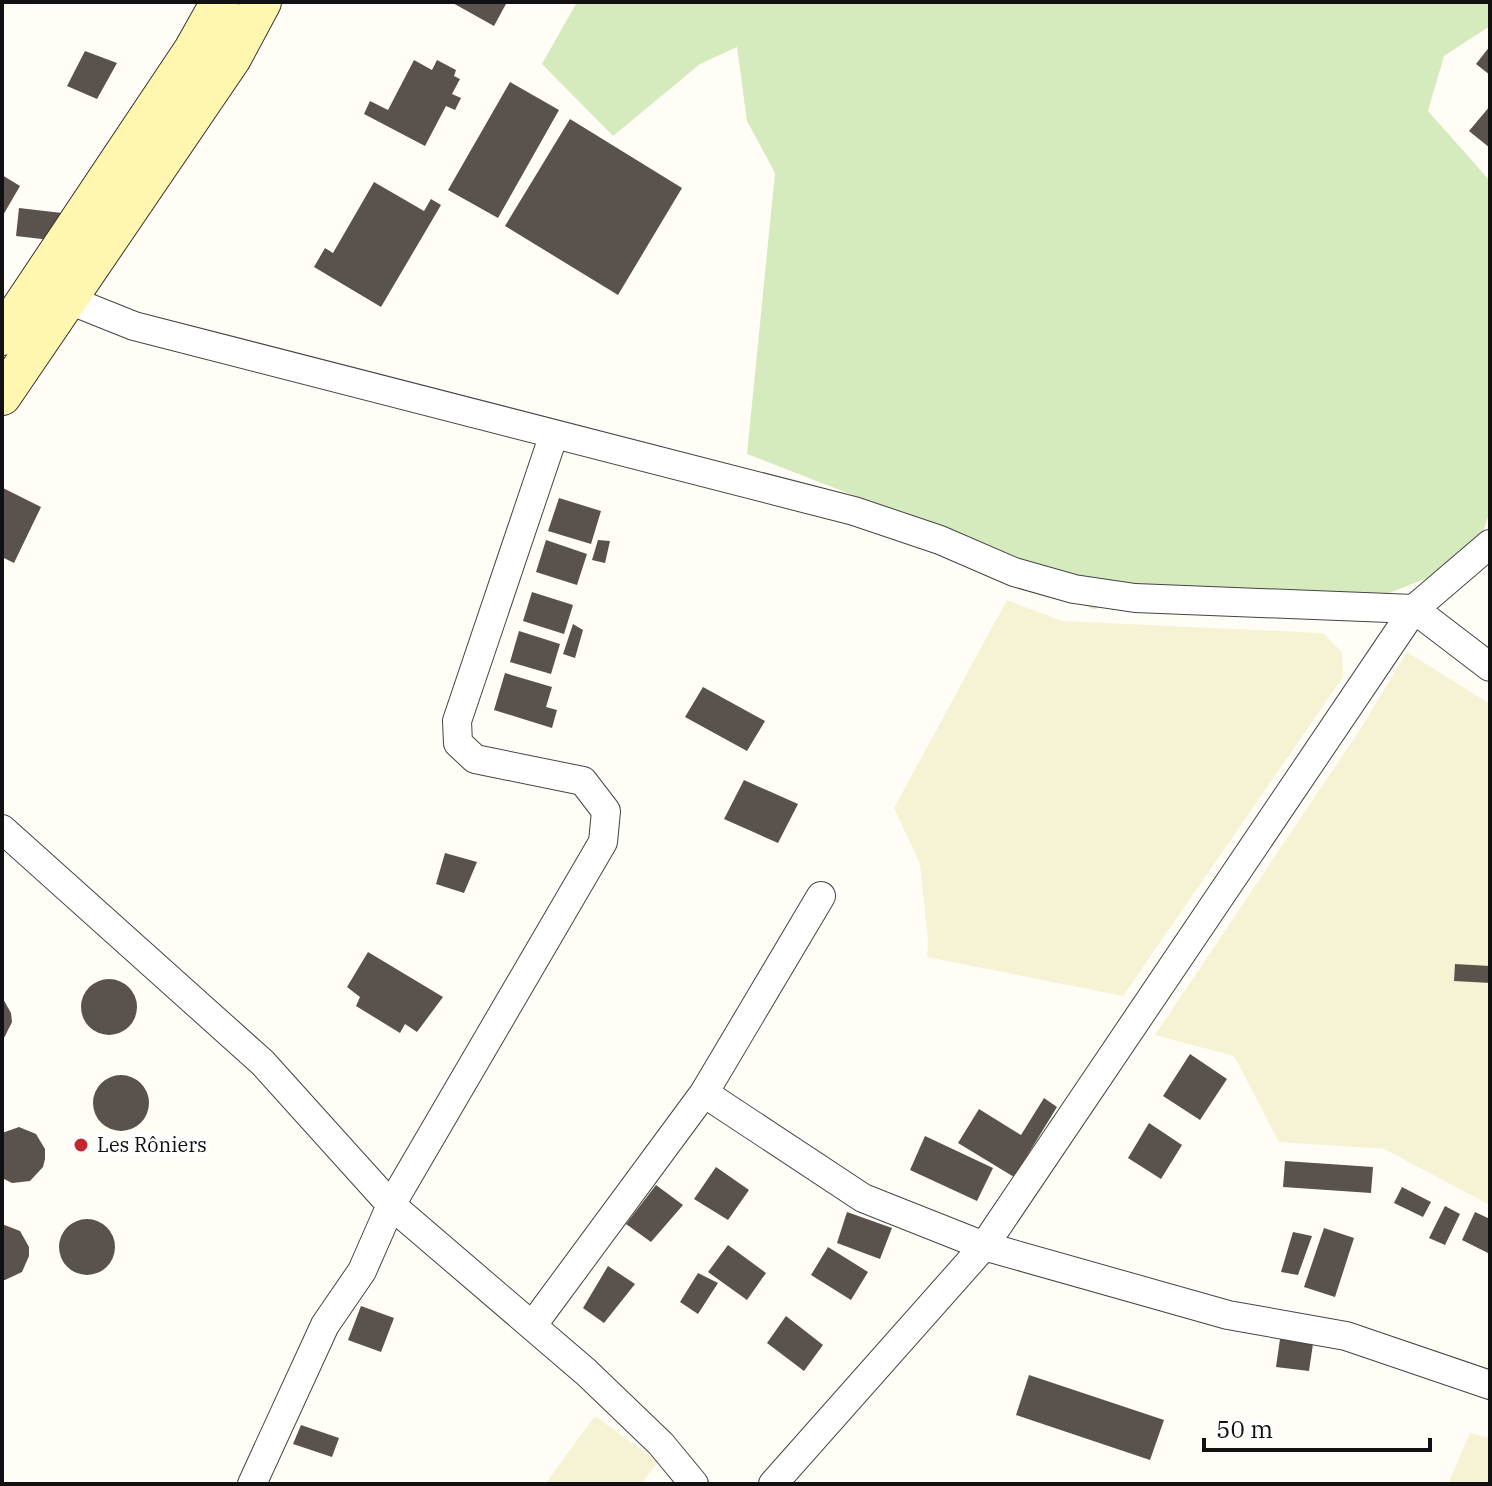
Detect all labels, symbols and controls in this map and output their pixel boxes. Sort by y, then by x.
place label: Les Rôniers [97,1131,207,1158]
marker: Les Rôniers [72,1136,90,1154]
scale bar [1204,1402,1430,1452]
text: 50 m [1216,1413,1273,1445]

